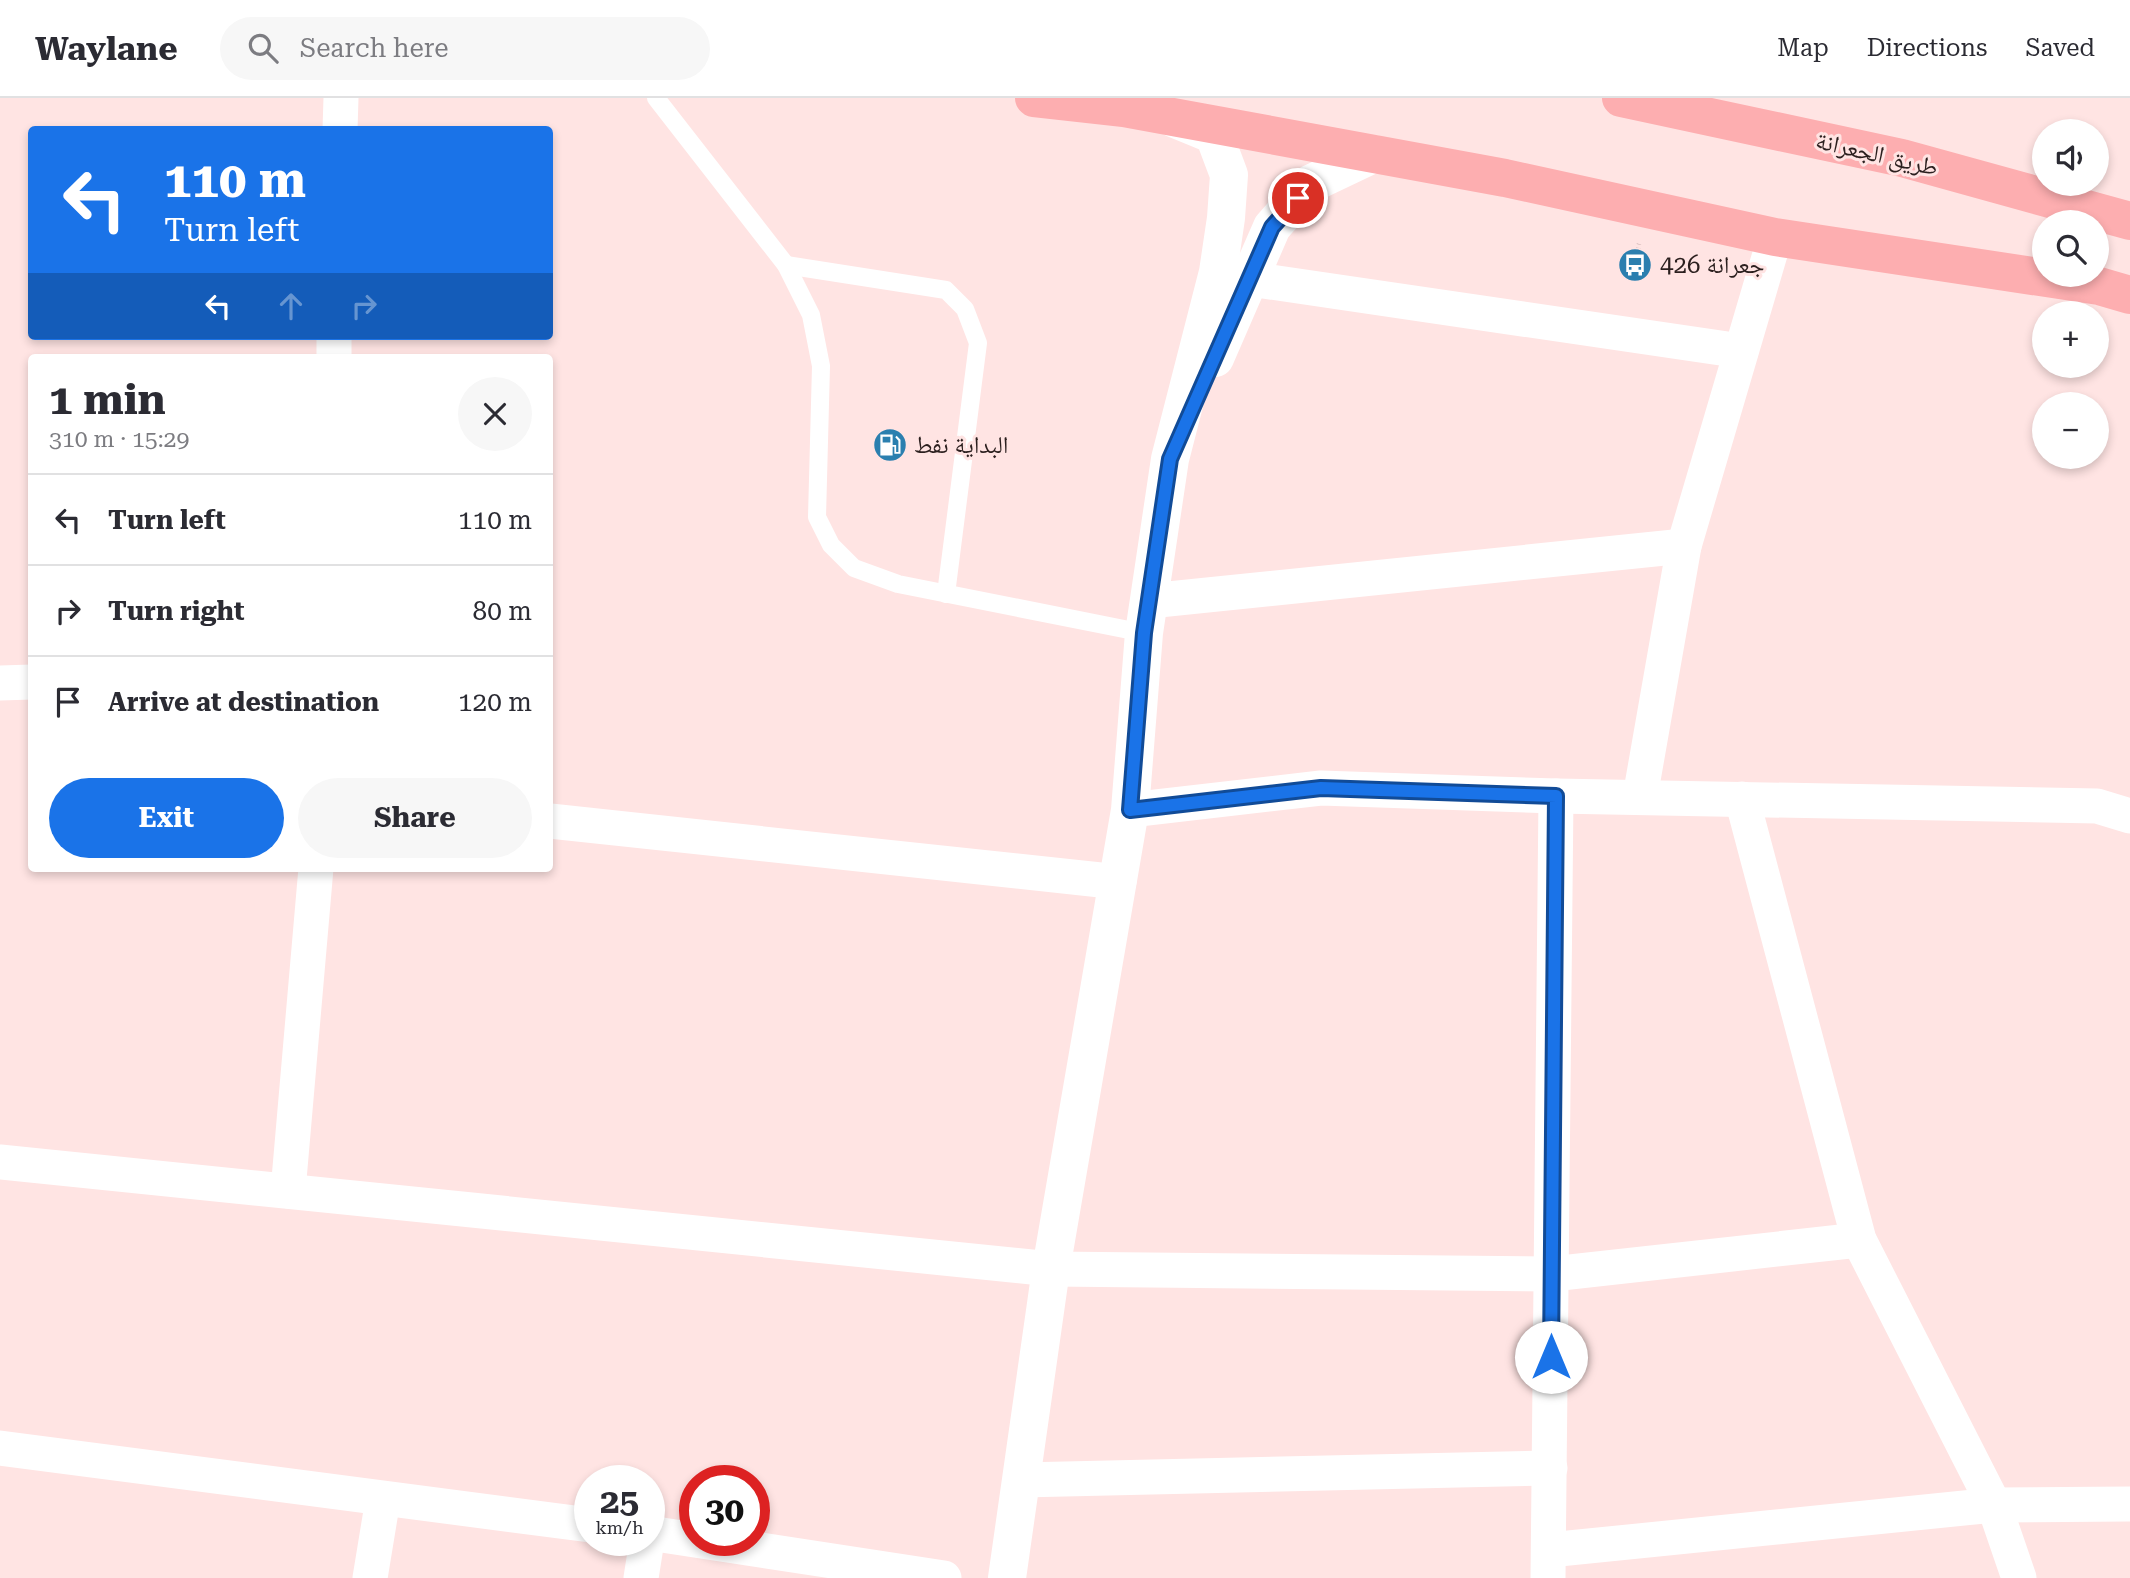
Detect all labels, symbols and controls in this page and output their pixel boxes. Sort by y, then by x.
search box [220,17,710,80]
text: Waylane [35,29,178,68]
icon: search [244,29,282,67]
text: Search here [300,33,449,63]
text: Map [1777,34,1829,62]
text: Directions [1867,34,1987,62]
text: Saved [2025,34,2095,62]
map controls [2032,119,2109,469]
button: sound [2032,119,2109,196]
street label: طريق الجعرانة [1813,126,1941,182]
text: 110 m [164,152,306,209]
icon: left [49,154,140,245]
pin [1268,168,1328,228]
icon: arrive [1279,179,1317,217]
button: search [2032,210,2109,287]
text: Turn left [164,211,299,249]
bus stop icon: جعرانة 426 [1616,246,1654,284]
place label: جعرانة 426 [1660,251,1764,279]
icon: left [199,287,237,325]
icon: ahead [272,287,310,325]
icon: right [345,287,383,325]
button: + [2032,301,2109,378]
text: 1 min [49,375,166,424]
button: close [458,377,532,451]
button: − [2032,392,2109,469]
text: 310 m · 15:29 [49,426,189,453]
fuel station icon: البداية نفط [871,426,909,464]
place label: البداية نفط [914,431,1009,459]
icon: left [49,501,87,539]
text: Turn left [108,505,226,535]
text: 110 m [458,505,532,535]
icon: right [49,592,87,630]
text: Turn right [108,596,244,626]
text: 80 m [473,596,532,626]
icon: arrive [49,683,87,721]
text: Arrive at destination [108,687,379,717]
text: 120 m [458,687,532,717]
button: Exit [49,778,284,858]
button: Share [298,778,532,858]
position arrow [1514,1320,1588,1394]
speed limit sign: 30 [679,1465,770,1556]
text: 25 [600,1481,639,1522]
text: km/h [595,1517,644,1538]

